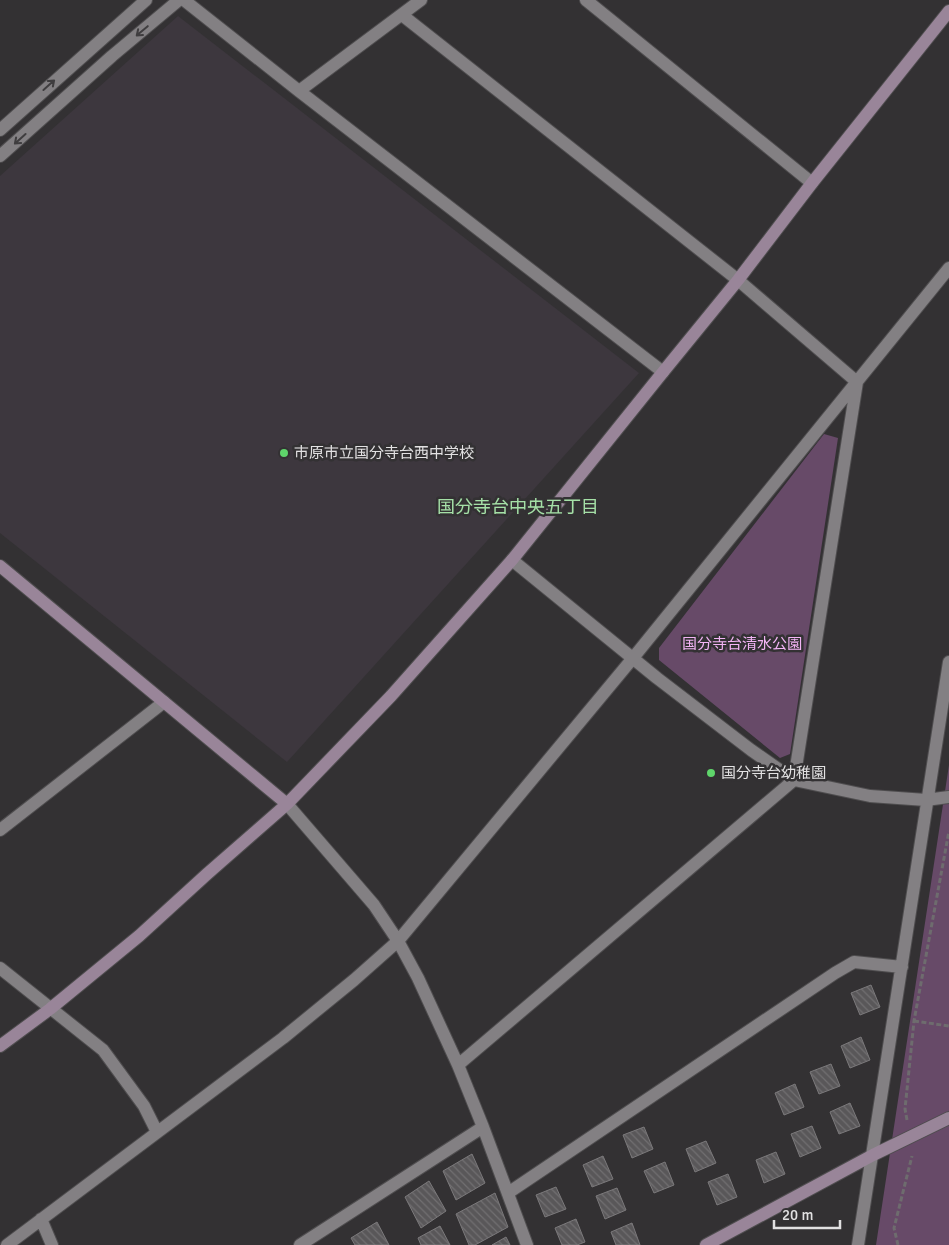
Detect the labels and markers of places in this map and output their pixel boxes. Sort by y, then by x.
place label: 市原市立国分寺台西中学校 [294,444,474,462]
marker: 市原市立国分寺台西中学校 [278,447,290,459]
place label: 国分寺台幼稚園 [721,764,826,782]
marker: 国分寺台幼稚園 [705,767,717,779]

